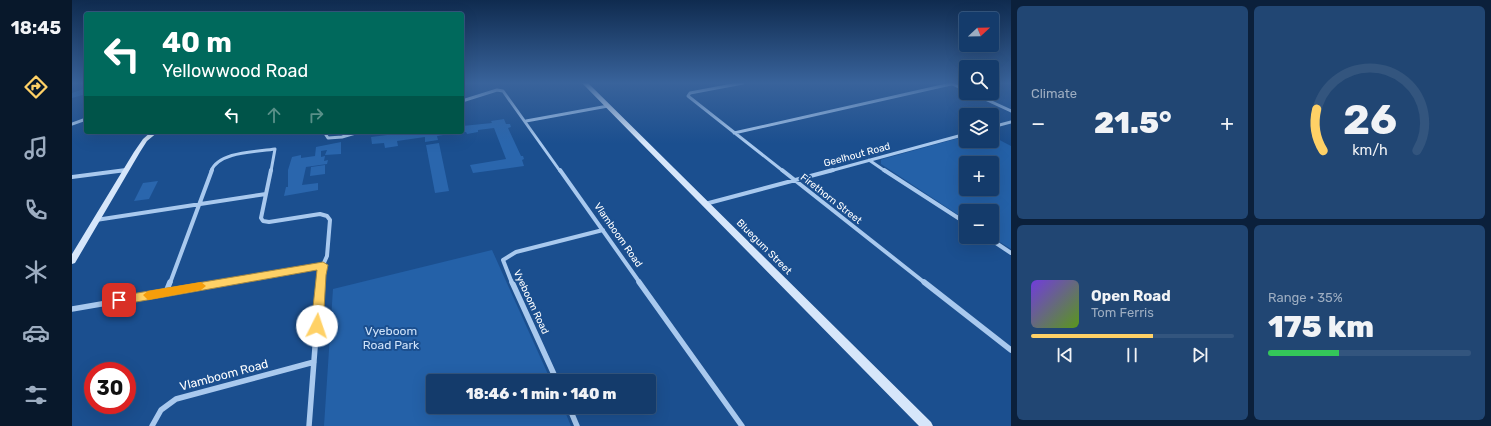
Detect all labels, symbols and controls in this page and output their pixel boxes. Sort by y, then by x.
north arrow [959,12,999,52]
map controls [959,12,999,244]
text: 18:45 [11,17,61,39]
text: 40 m [162,26,232,59]
icon: left [96,28,148,80]
text: Yellowwood Road [162,60,308,82]
button: search [959,60,999,100]
icon: directions [22,73,50,101]
text: Climate [1031,86,1077,101]
text: 26 [1342,94,1397,143]
icon: left [221,104,243,126]
icon: ahead [263,104,285,126]
icon: right [305,104,327,126]
text: 21.5° [1094,105,1172,141]
button: layers [959,108,999,148]
text: − [1031,110,1045,137]
text: + [1220,110,1234,137]
icon: music [22,134,50,162]
street label: Geelhout Road [822,140,892,170]
text: km/h [1352,141,1387,158]
button: + [959,156,999,196]
street label: Firethorn Street [798,171,864,227]
icon: phone [22,196,50,224]
street label: Vlamboom Road [591,200,645,270]
button: − [959,204,999,244]
street label: Bluegum Street [734,217,794,277]
icon: climate [22,258,50,286]
street label: Vyeboom Road [511,268,551,336]
pin [102,283,136,317]
text: Open Road [1091,287,1171,305]
icon: arrive [108,289,130,311]
text: Range · 35% [1268,290,1343,305]
position arrow [296,305,338,347]
text: Tom Ferris [1091,305,1154,320]
text: 175 km [1268,309,1374,345]
icon: car [22,319,50,347]
park label: Vyeboom Road Park [363,324,420,352]
icon: previous [1054,344,1076,366]
icon: pause [1121,344,1143,366]
icon: next [1189,344,1211,366]
street label: Vlamboom Road [178,356,270,394]
speed limit sign: 30 [84,362,136,414]
icon: filters [22,381,50,409]
text: 18:46 · 1 min · 140 m [466,385,616,403]

